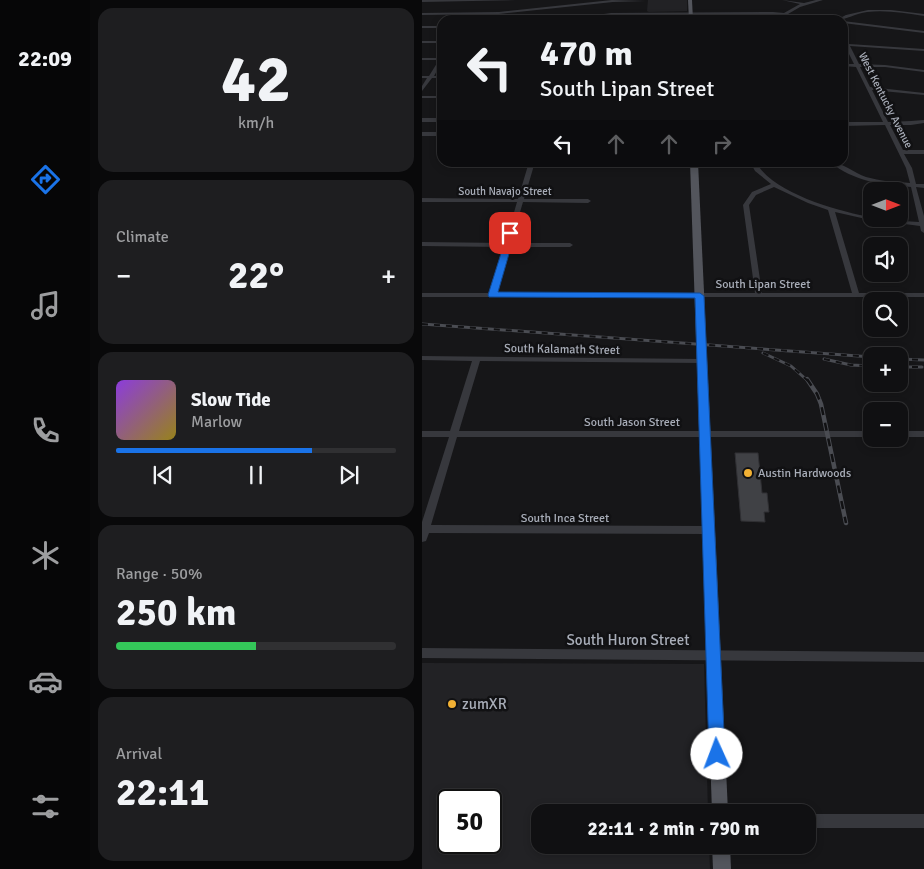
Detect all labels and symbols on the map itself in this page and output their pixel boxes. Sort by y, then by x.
street label: West Kentucky Avenue [856,50,915,150]
north arrow [863,182,908,228]
street label: South Navajo Street [458,185,552,198]
pin [489,212,531,254]
street label: South Lipan Street [715,277,811,292]
street label: South Kalamath Street [504,341,620,358]
street label: South Jason Street [584,415,680,430]
place label: Austin Hardwoods [758,466,851,481]
marker: Austin Hardwoods [742,467,754,479]
street label: South Inca Street [521,511,609,526]
street label: South Huron Street [567,631,689,649]
place label: zumXR [462,695,507,713]
marker: zumXR [446,698,458,710]
position arrow [690,727,742,779]
speed limit sign: 50 [437,789,502,854]

